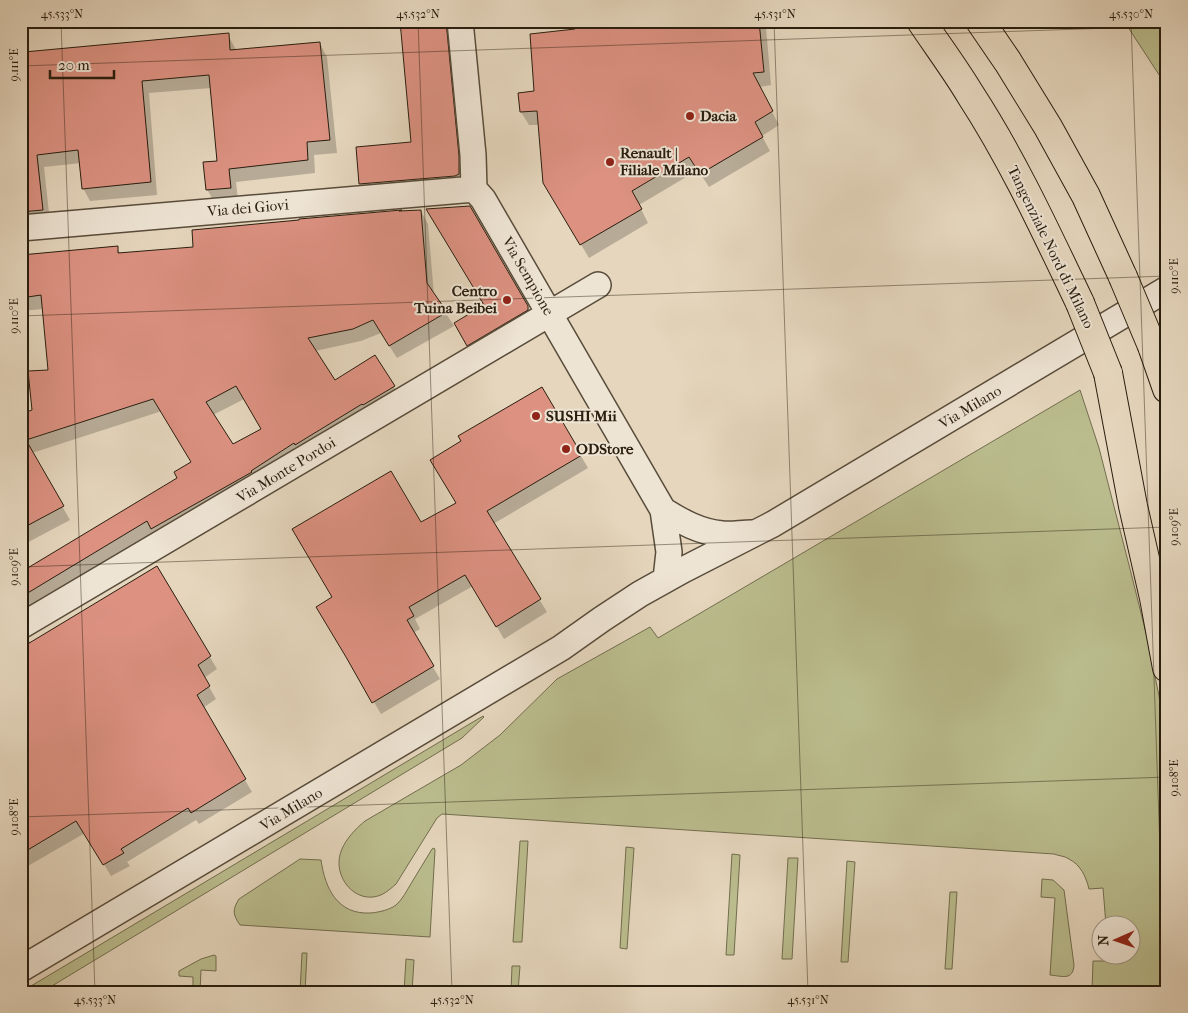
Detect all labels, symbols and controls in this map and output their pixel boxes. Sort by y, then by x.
text: 45.533°N [41,7,83,21]
text: 45.532°N [396,7,440,21]
text: 45.531°N [754,7,796,21]
text: 45.530°N [1109,7,1153,21]
text: 9.111°E [7,48,21,82]
scale bar [50,48,114,80]
text: 20 m [58,56,90,74]
place label: Dacia [700,107,737,125]
marker: Dacia [684,110,696,122]
place label: Renault | Filiale Milano [619,144,709,179]
marker: Renault | Filiale Milano [604,156,616,168]
street label: Tangenziale Nord di Milano [1004,163,1098,332]
street label: Via dei Giovi [205,195,290,221]
street label: Via Sempione [498,233,558,319]
text: 9.110°E [1167,258,1181,294]
place label: Centro Tuina Beibei [413,282,498,317]
marker: Centro Tuina Beibei [501,294,513,306]
text: 9.110°E [7,298,21,334]
street label: Via Milano [935,381,1005,433]
place label: SUSHI Mii [546,407,617,425]
marker: SUSHI Mii [530,410,542,422]
street label: Via Monte Pordoi [232,433,339,507]
place label: ODStore [576,440,634,458]
marker: ODStore [560,443,572,455]
text: 9.109°E [1167,508,1181,546]
text: 9.109°E [7,548,21,586]
text: 9.108°E [1167,759,1181,797]
street label: Via Milano [256,783,326,835]
text: 9.108°E [7,798,21,836]
north arrow [1090,916,1140,966]
text: N [1095,934,1112,946]
text: 45.533°N [74,993,116,1007]
text: 45.532°N [430,993,474,1007]
text: 45.531°N [787,993,829,1007]

